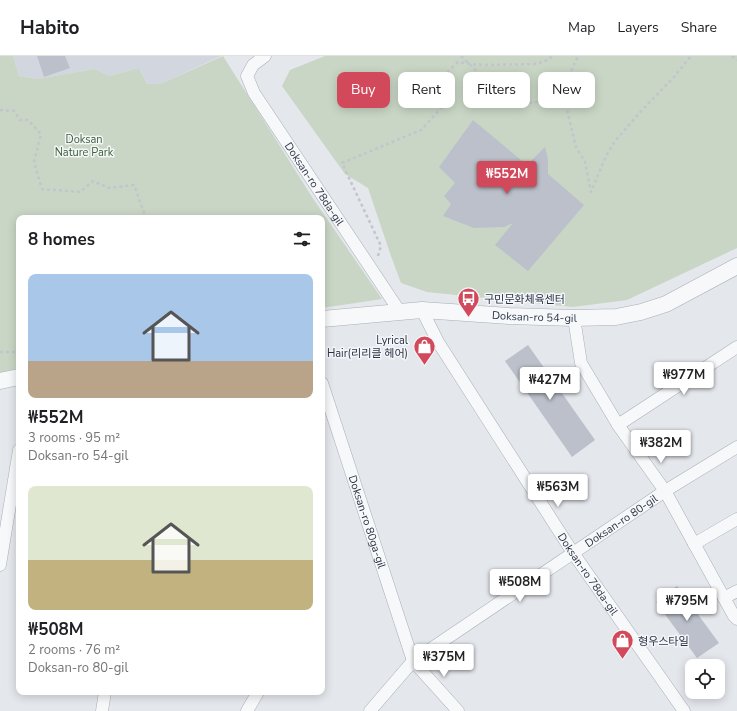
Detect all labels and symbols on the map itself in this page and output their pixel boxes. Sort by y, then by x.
park label: Doksan Nature Park [55,132,114,160]
street label: Doksan-ro 78da-gil [281,139,348,229]
pin: ₩552M [479,161,535,195]
bus stop icon: 구민문화체육센터 [456,286,482,319]
place label: 구민문화체육센터 [484,292,565,307]
street label: Doksan-ro 54-gil [491,307,578,326]
place label: Lyrical Hair(리리클 헤어) [327,333,409,361]
shop icon: Lyrical Hair(리리클 헤어) [411,333,437,366]
pin: ₩977M [656,362,712,396]
pin: ₩427M [522,367,578,401]
pin: ₩382M [633,430,689,464]
street label: Doksan-ro 80ga-gil [345,473,390,571]
pin: ₩563M [530,474,586,508]
street label: Doksan-ro 80-gil [582,490,661,551]
street label: Doksan-ro 78da-gil [554,530,622,619]
pin: ₩508M [492,569,548,603]
pin: ₩795M [659,588,715,622]
shop icon: 형우스타일 [609,628,635,661]
place label: 형우스타일 [638,634,689,649]
pin: ₩375M [416,644,472,678]

